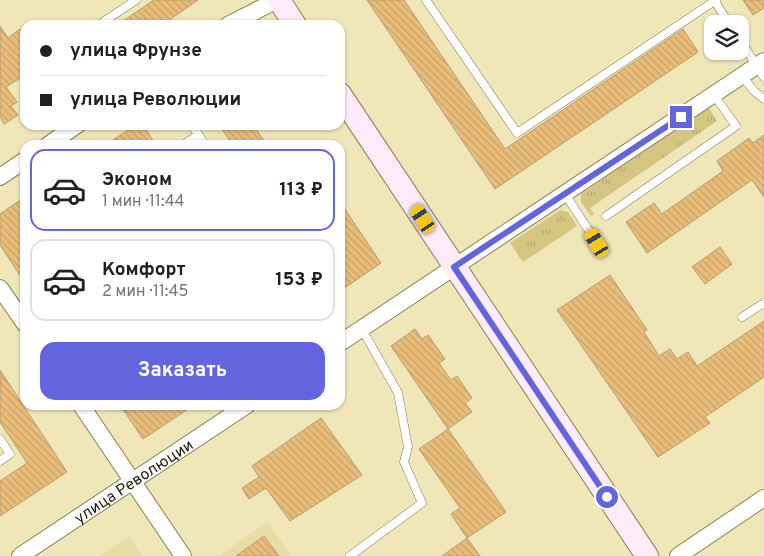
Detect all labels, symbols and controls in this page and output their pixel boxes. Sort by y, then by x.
map controls [704,15,749,60]
button: layers [704,15,749,60]
text: улица Фрунзе [70,39,202,63]
text: улица Революции [70,88,241,112]
route end [670,106,692,128]
icon: car [42,168,87,213]
text: Эконом [102,168,172,192]
text: 113 ₽ [279,178,323,202]
text: 1 мин · 11:44 [102,192,185,212]
car [408,202,437,236]
car [582,226,611,260]
icon: car [42,258,87,303]
text: Комфорт [102,258,185,282]
text: 153 ₽ [275,268,323,292]
text: 2 мин · 11:45 [102,282,188,302]
button: Заказать [40,342,325,400]
street label: улица Революции [71,436,198,529]
route start [596,486,618,508]

